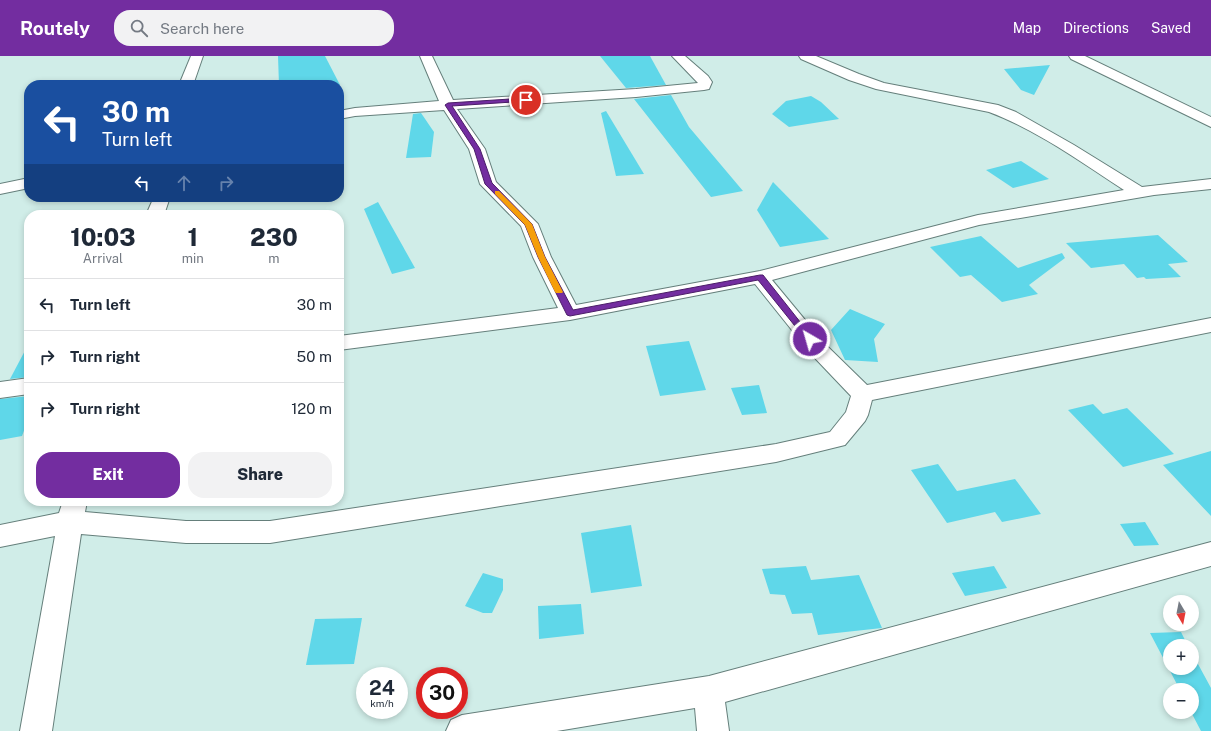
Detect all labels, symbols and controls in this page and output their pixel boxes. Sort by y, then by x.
search box [114,10,394,46]
text: Routely [20,17,90,39]
icon: search [128,17,150,39]
text: Search here [160,20,244,37]
text: Map [1013,20,1041,36]
text: Directions [1063,20,1129,36]
text: Saved [1151,20,1191,36]
pin [509,83,543,117]
icon: arrive [515,89,537,111]
text: 30 m [102,95,170,128]
icon: left [36,96,88,148]
text: Turn left [102,129,172,150]
icon: left [131,172,153,194]
icon: ahead [173,172,195,194]
icon: right [215,172,237,194]
text: 10:03 [70,223,136,251]
text: 1 [188,223,198,251]
text: 230 [250,223,298,251]
text: Arrival [83,251,123,266]
text: min [182,251,204,266]
text: m [268,251,280,266]
icon: left [36,294,58,316]
text: Turn left [70,296,131,313]
text: 30 m [297,296,332,313]
position arrow [789,318,831,360]
icon: right [36,346,58,368]
text: Turn right [70,348,140,365]
text: 50 m [297,348,332,365]
icon: right [36,398,58,420]
text: Turn right [70,400,140,417]
text: 120 m [291,400,332,417]
button: Exit [36,452,180,498]
button: Share [188,452,332,498]
north arrow [1163,595,1199,631]
map controls [1163,595,1199,719]
button: + [1163,639,1199,675]
speed limit sign: 30 [416,667,468,719]
text: 24 [369,676,395,700]
button: − [1163,683,1199,719]
text: km/h [370,697,394,709]

